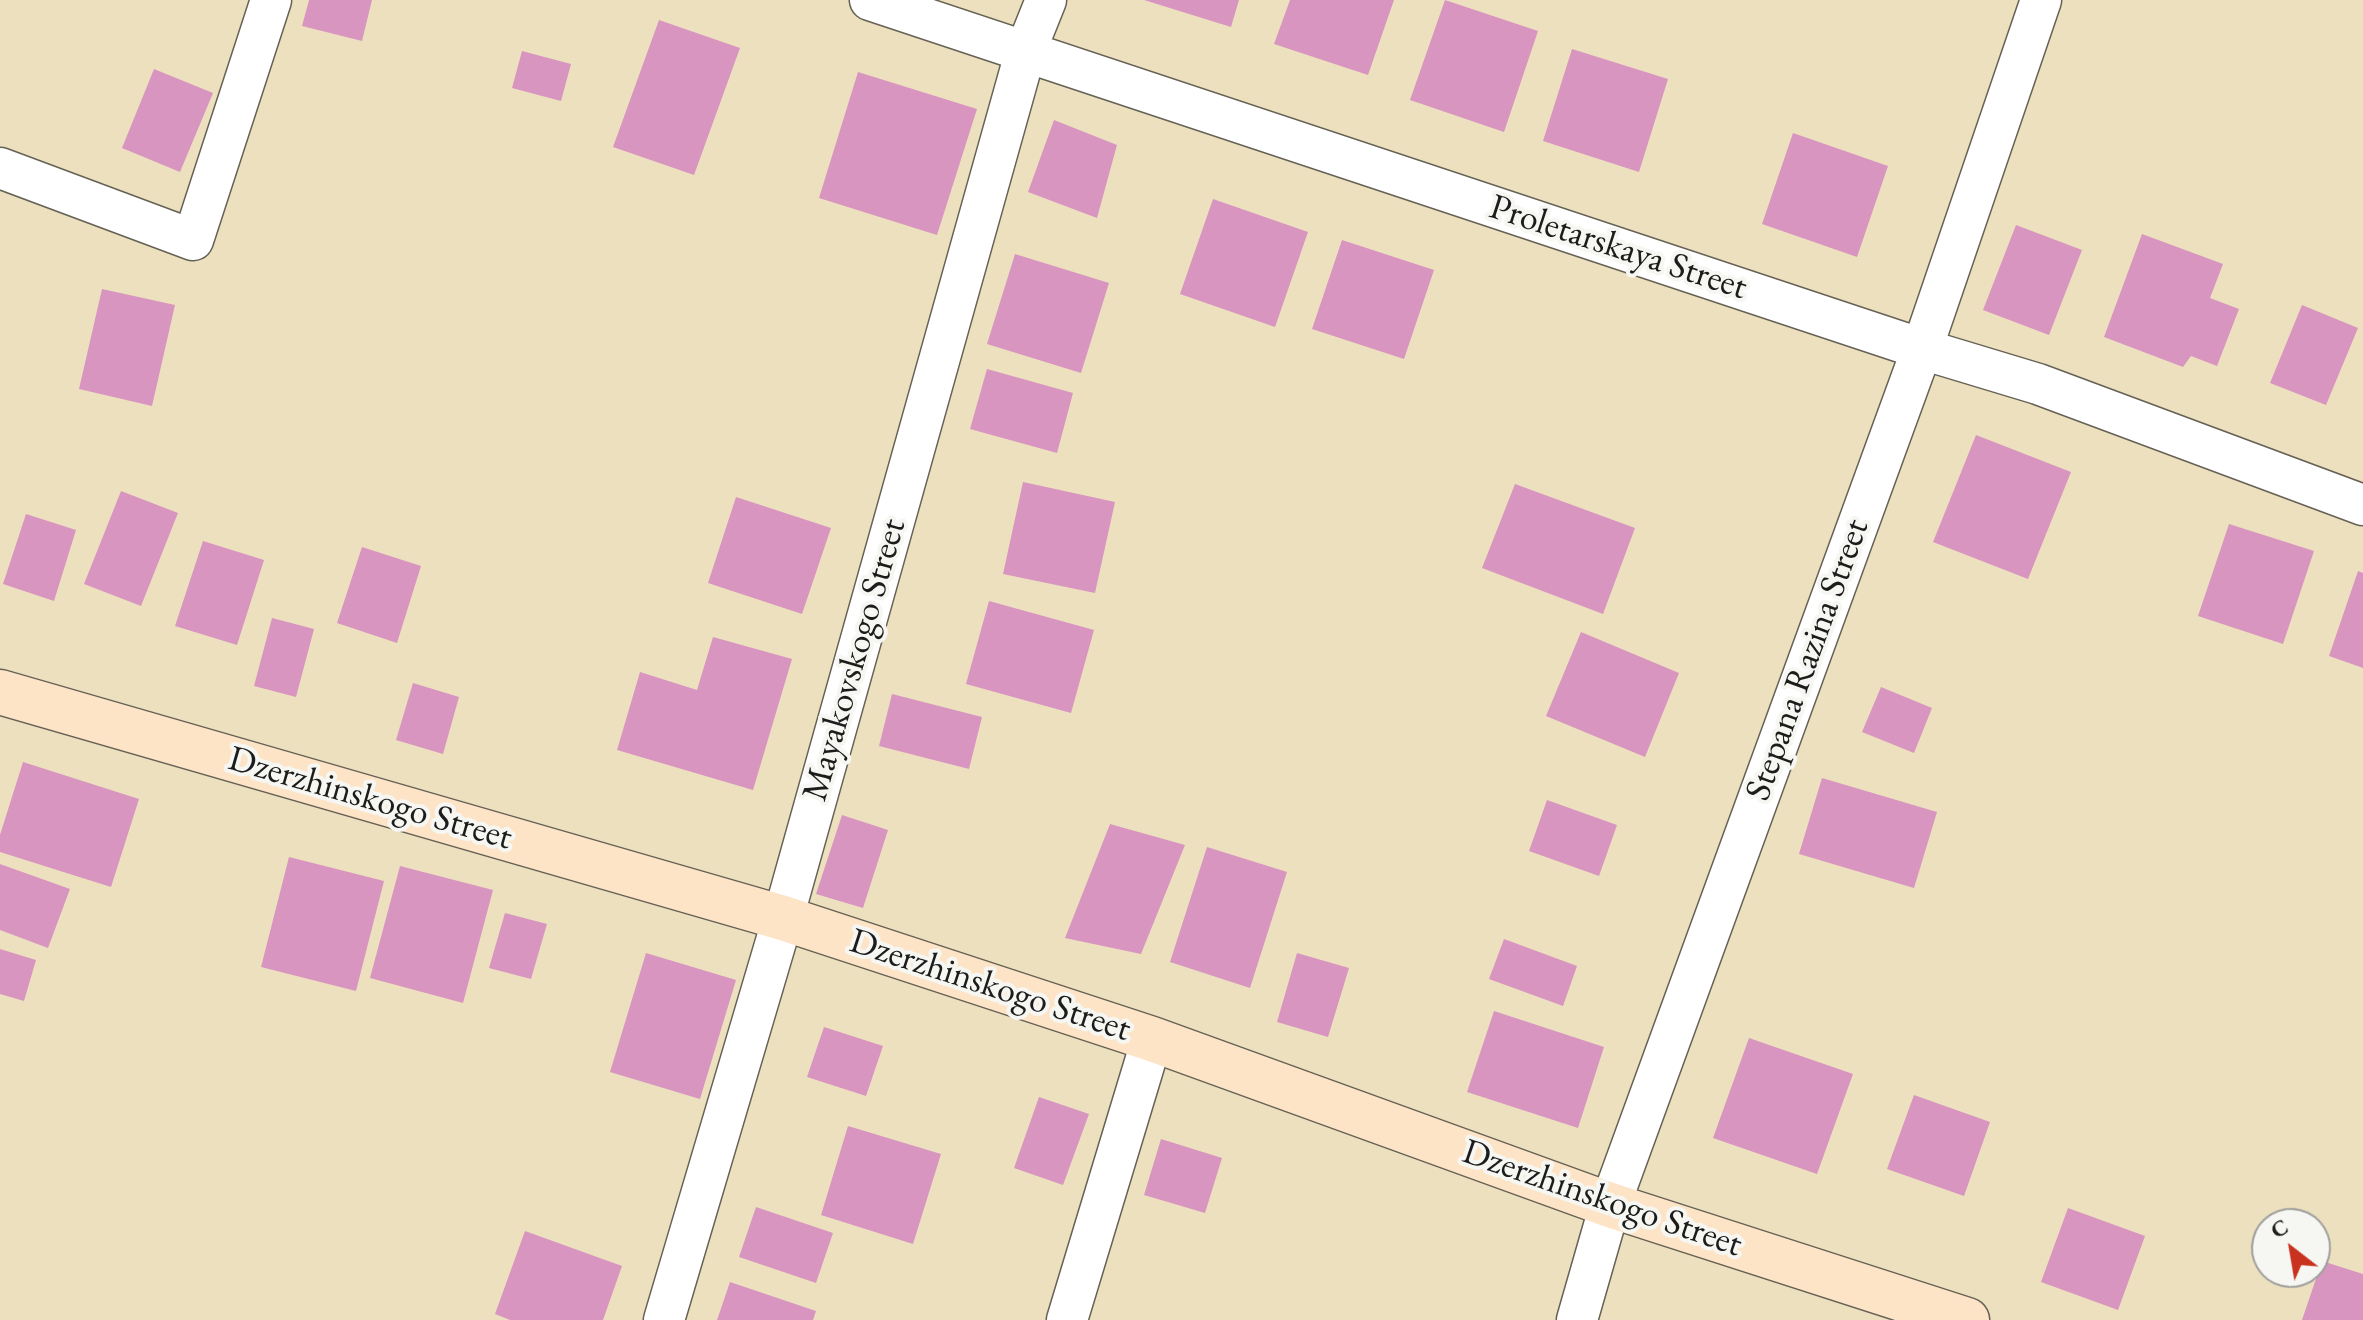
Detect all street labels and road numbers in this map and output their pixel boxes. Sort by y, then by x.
street label: Proletarskaya Street [1484,186,1752,310]
street label: Stepana Razina Street [1737,513,1879,807]
street label: Mayakovskogo Street [794,514,916,806]
street label: Dzerzhinskogo Street [223,738,517,860]
street label: Dzerzhinskogo Street [844,920,1136,1052]
street label: Dzerzhinskogo Street [1457,1131,1747,1267]

